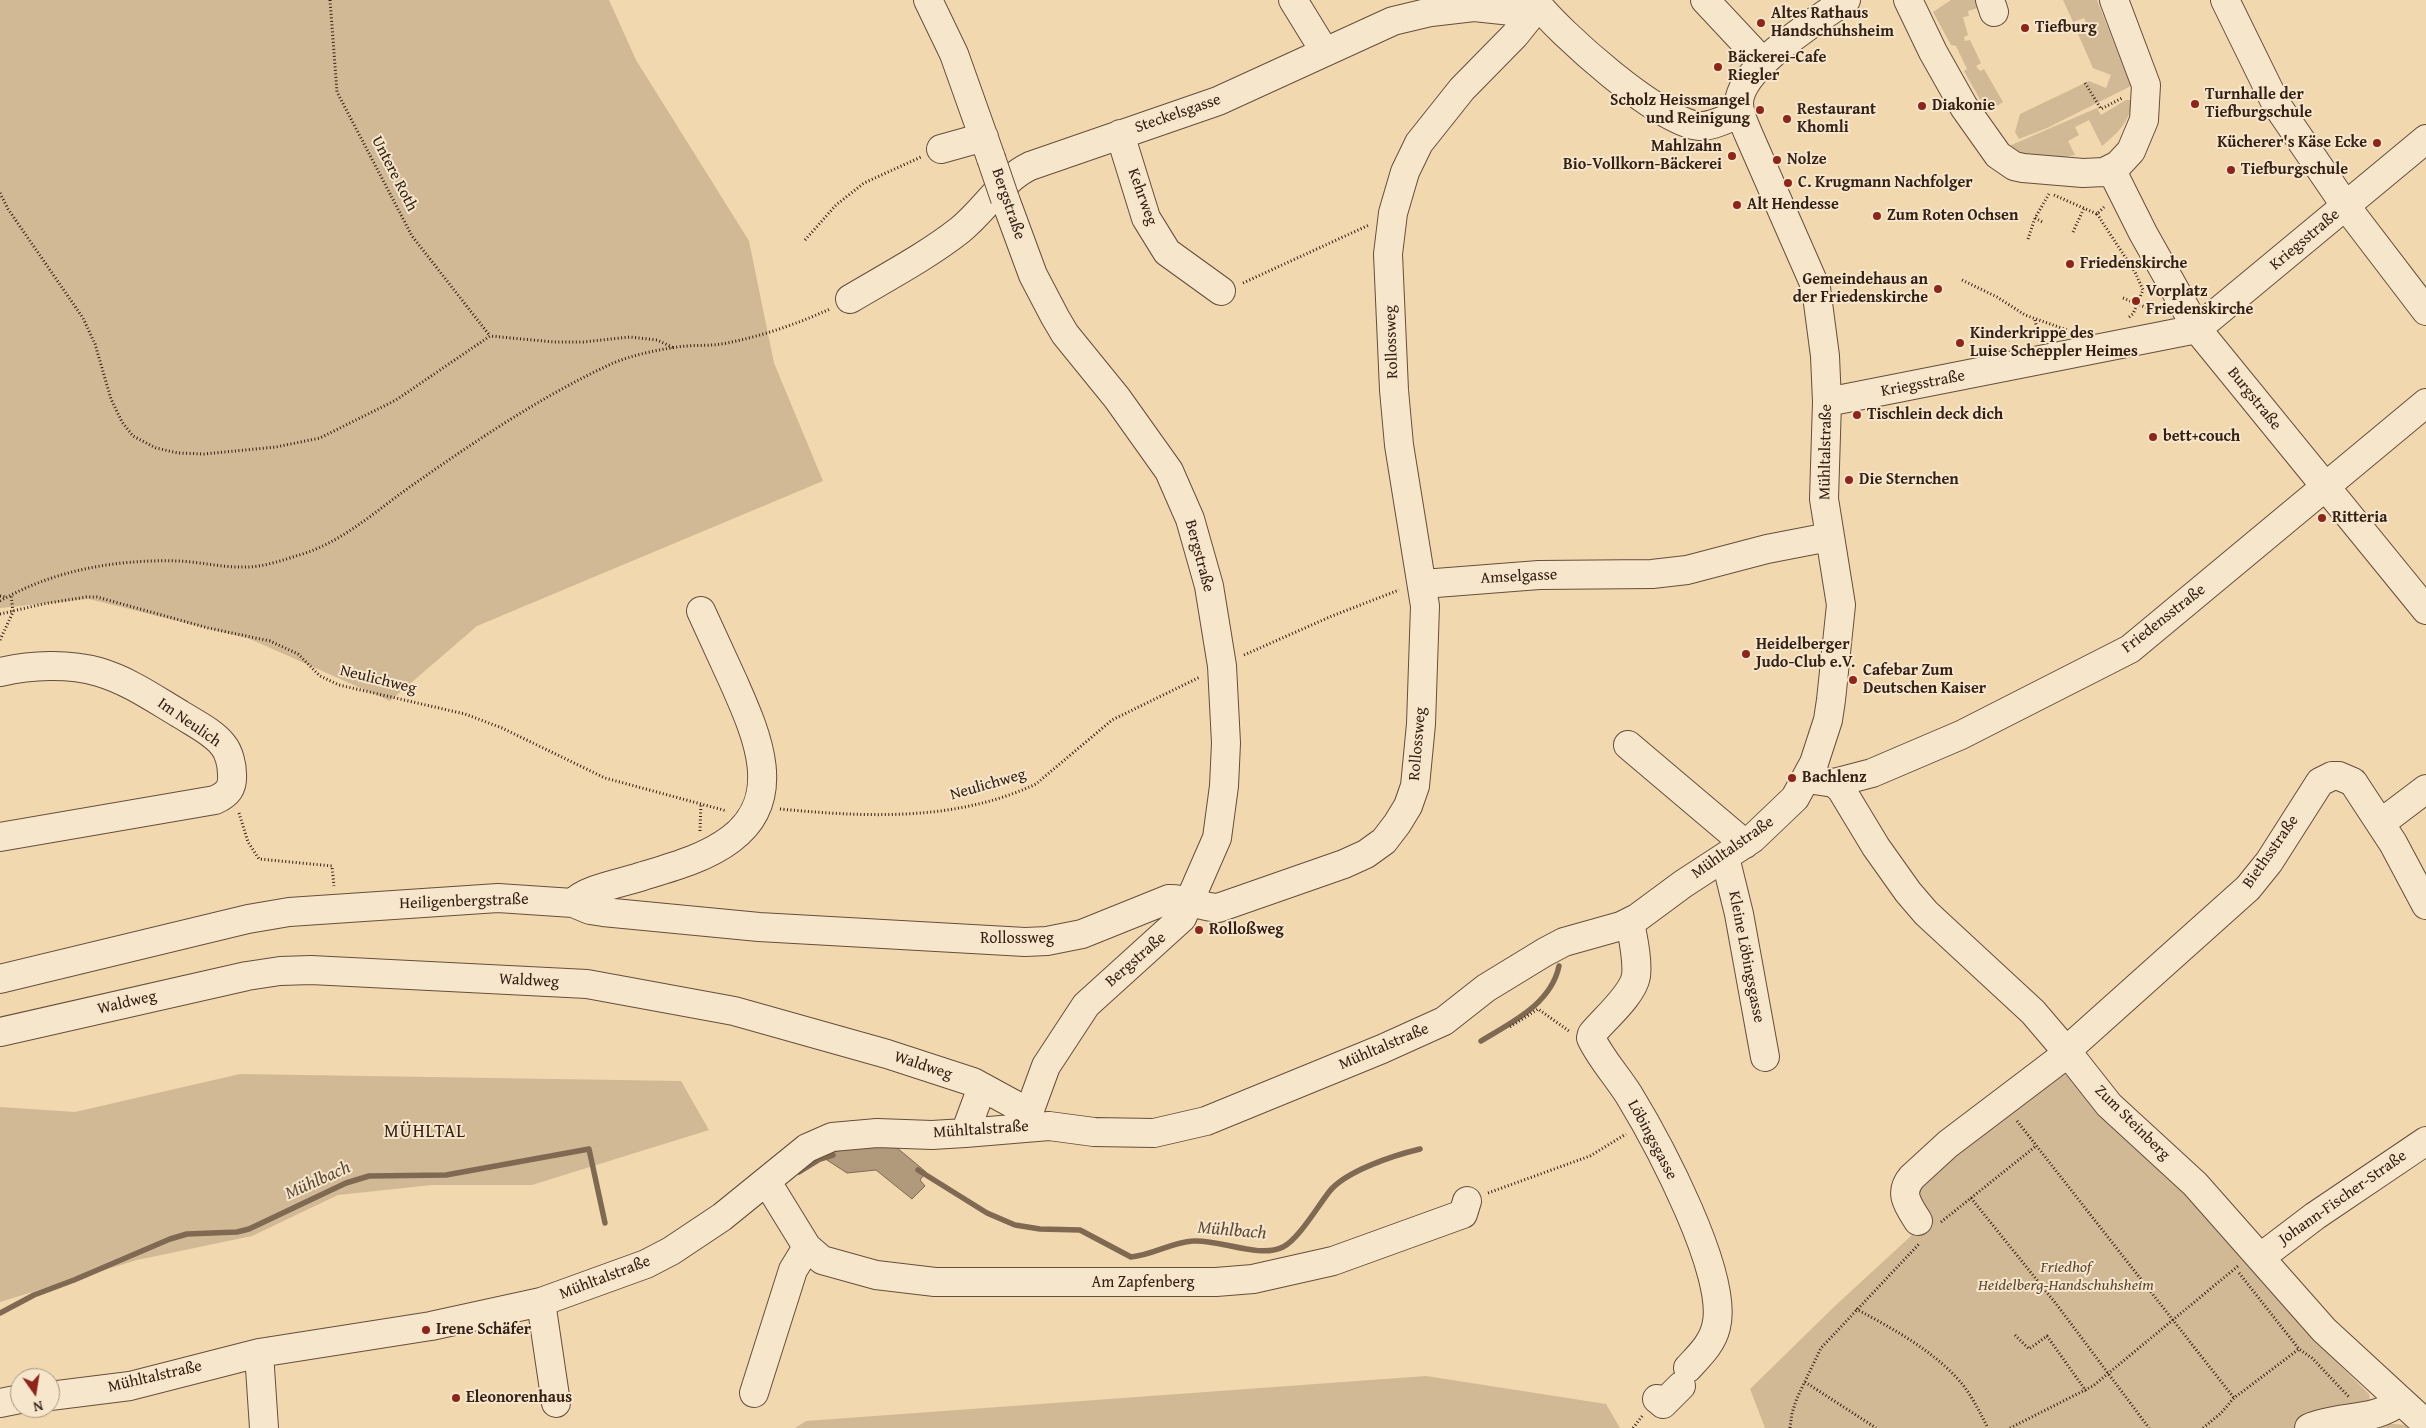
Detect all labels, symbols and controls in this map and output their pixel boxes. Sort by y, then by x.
place label: Altes Rathaus Handschuhsheim [1771,4,1894,42]
marker: Altes Rathaus Handschuhsheim [1755,17,1767,29]
place label: Tiefburg [2035,18,2097,38]
marker: Tiefburg [2019,22,2031,34]
place label: Bäckerei-Cafe Riegler [1728,48,1826,86]
marker: Bäckerei-Cafe Riegler [1712,61,1724,73]
place label: Turnhalle der Tiefburgschule [2205,85,2312,123]
street label: Steckelsgasse [1132,90,1224,138]
place label: Scholz Heissmangel und Reinigung [1610,91,1750,129]
place label: Diakonie [1932,96,1995,116]
marker: Turnhalle der Tiefburgschule [2189,98,2201,110]
place label: Restaurant Khomli [1797,100,1876,138]
marker: Diakonie [1916,100,1928,112]
marker: Scholz Heissmangel und Reinigung [1754,104,1766,116]
marker: Restaurant Khomli [1781,113,1793,125]
street label: Untere Roth [367,133,421,215]
place label: Kücherer's Käse Ecke [2217,133,2367,153]
place label: Mahlzahn Bio-Vollkorn-Bäckerei [1563,137,1722,175]
marker: Kücherer's Käse Ecke [2371,137,2383,149]
marker: Mahlzahn Bio-Vollkorn-Bäckerei [1726,150,1738,162]
place label: Nolze [1787,150,1827,170]
marker: Nolze [1771,154,1783,166]
place label: Tiefburgschule [2241,160,2348,180]
marker: Tiefburgschule [2225,164,2237,176]
street label: Bergstraße [987,166,1029,242]
street label: Kehrweg [1123,166,1161,228]
place label: C. Krugmann Nachfolger [1798,173,1973,193]
marker: C. Krugmann Nachfolger [1782,177,1794,189]
place label: Alt Hendesse [1747,195,1839,215]
marker: Alt Hendesse [1731,199,1743,211]
street label: Kriegsstraße [2266,205,2344,275]
place label: Zum Roten Ochsen [1887,206,2018,226]
marker: Zum Roten Ochsen [1871,210,1883,222]
place label: Friedenskirche [2080,254,2187,274]
marker: Friedenskirche [2064,258,2076,270]
place label: Gemeindehaus an der Friedenskirche [1793,270,1928,308]
place label: Vorplatz Friedenskirche [2146,282,2253,320]
marker: Gemeindehaus an der Friedenskirche [1932,283,1944,295]
marker: Vorplatz Friedenskirche [2130,295,2142,307]
street label: Rollossweg [1381,305,1403,379]
place label: Kinderkrippe des Luise Scheppler Heimes [1970,324,2138,362]
marker: Kinderkrippe des Luise Scheppler Heimes [1954,337,1966,349]
street label: Burgstraße [2223,364,2285,434]
street label: Kriegsstraße [1879,366,1967,402]
street label: Mühltalstraße [1816,404,1836,500]
place label: Tischlein deck dich [1867,405,2003,425]
marker: Tischlein deck dich [1851,409,1863,421]
place label: bett+couch [2163,427,2240,447]
marker: bett+couch [2147,431,2159,443]
place label: Die Sternchen [1859,470,1959,490]
marker: Die Sternchen [1843,474,1855,486]
place label: Ritteria [2332,508,2387,528]
marker: Ritteria [2316,512,2328,524]
street label: Bergstraße [1180,518,1218,594]
street label: Amselgasse [1480,565,1558,589]
street label: Friedensstraße [2118,580,2210,658]
place label: Heidelberger Judo-Club e.V. [1756,635,1855,673]
marker: Heidelberger Judo-Club e.V. [1740,648,1752,660]
street label: Neulichweg [338,661,418,699]
place label: Cafebar Zum Deutschen Kaiser [1863,661,1986,699]
marker: Cafebar Zum Deutschen Kaiser [1847,674,1859,686]
street label: Im Neulich [154,694,224,752]
street label: Rollossweg [1405,706,1431,782]
street label: Neulichweg [948,765,1028,805]
place label: Bachlenz [1802,768,1867,788]
marker: Bachlenz [1786,772,1798,784]
street label: Biethsstraße [2239,812,2303,892]
street label: Mühltalstraße [1688,813,1778,883]
street label: Heiligenbergstraße [399,890,529,914]
street label: Kleine Löbingsgasse [1724,890,1768,1024]
place label: Rolloßweg [1209,920,1284,940]
marker: Rolloßweg [1193,924,1205,936]
street label: Bergstraße [1102,928,1170,992]
street label: Rollossweg [980,929,1054,949]
street label: Waldweg [498,970,560,992]
street label: Waldweg [96,987,158,1019]
street label: Mühltalstraße [1336,1019,1432,1075]
street label: Waldweg [891,1048,955,1084]
street label: Zum Steinberg [2090,1081,2174,1165]
street label: Löbingsgasse [1623,1097,1681,1183]
street label: Mühltalstraße [933,1117,1029,1143]
district label: MÜHLTAL [383,1121,467,1143]
street label: Johann-Fischer-Straße [2275,1147,2411,1249]
water label: Mühlbach [282,1157,354,1205]
water label: Mühlbach [1197,1217,1267,1245]
street label: Mühltalstraße [557,1252,653,1304]
park label: Friedhof Heidelberg-Handschuhsheim [1978,1258,2154,1296]
street label: Am Zapfenberg [1092,1273,1194,1293]
place label: Irene Schäfer [436,1320,531,1340]
marker: Irene Schäfer [420,1324,432,1336]
street label: Mühltalstraße [106,1357,204,1397]
north arrow [10,1368,60,1418]
place label: Eleonorenhaus [466,1388,572,1408]
marker: Eleonorenhaus [450,1392,462,1404]
text: N [31,1396,45,1417]

